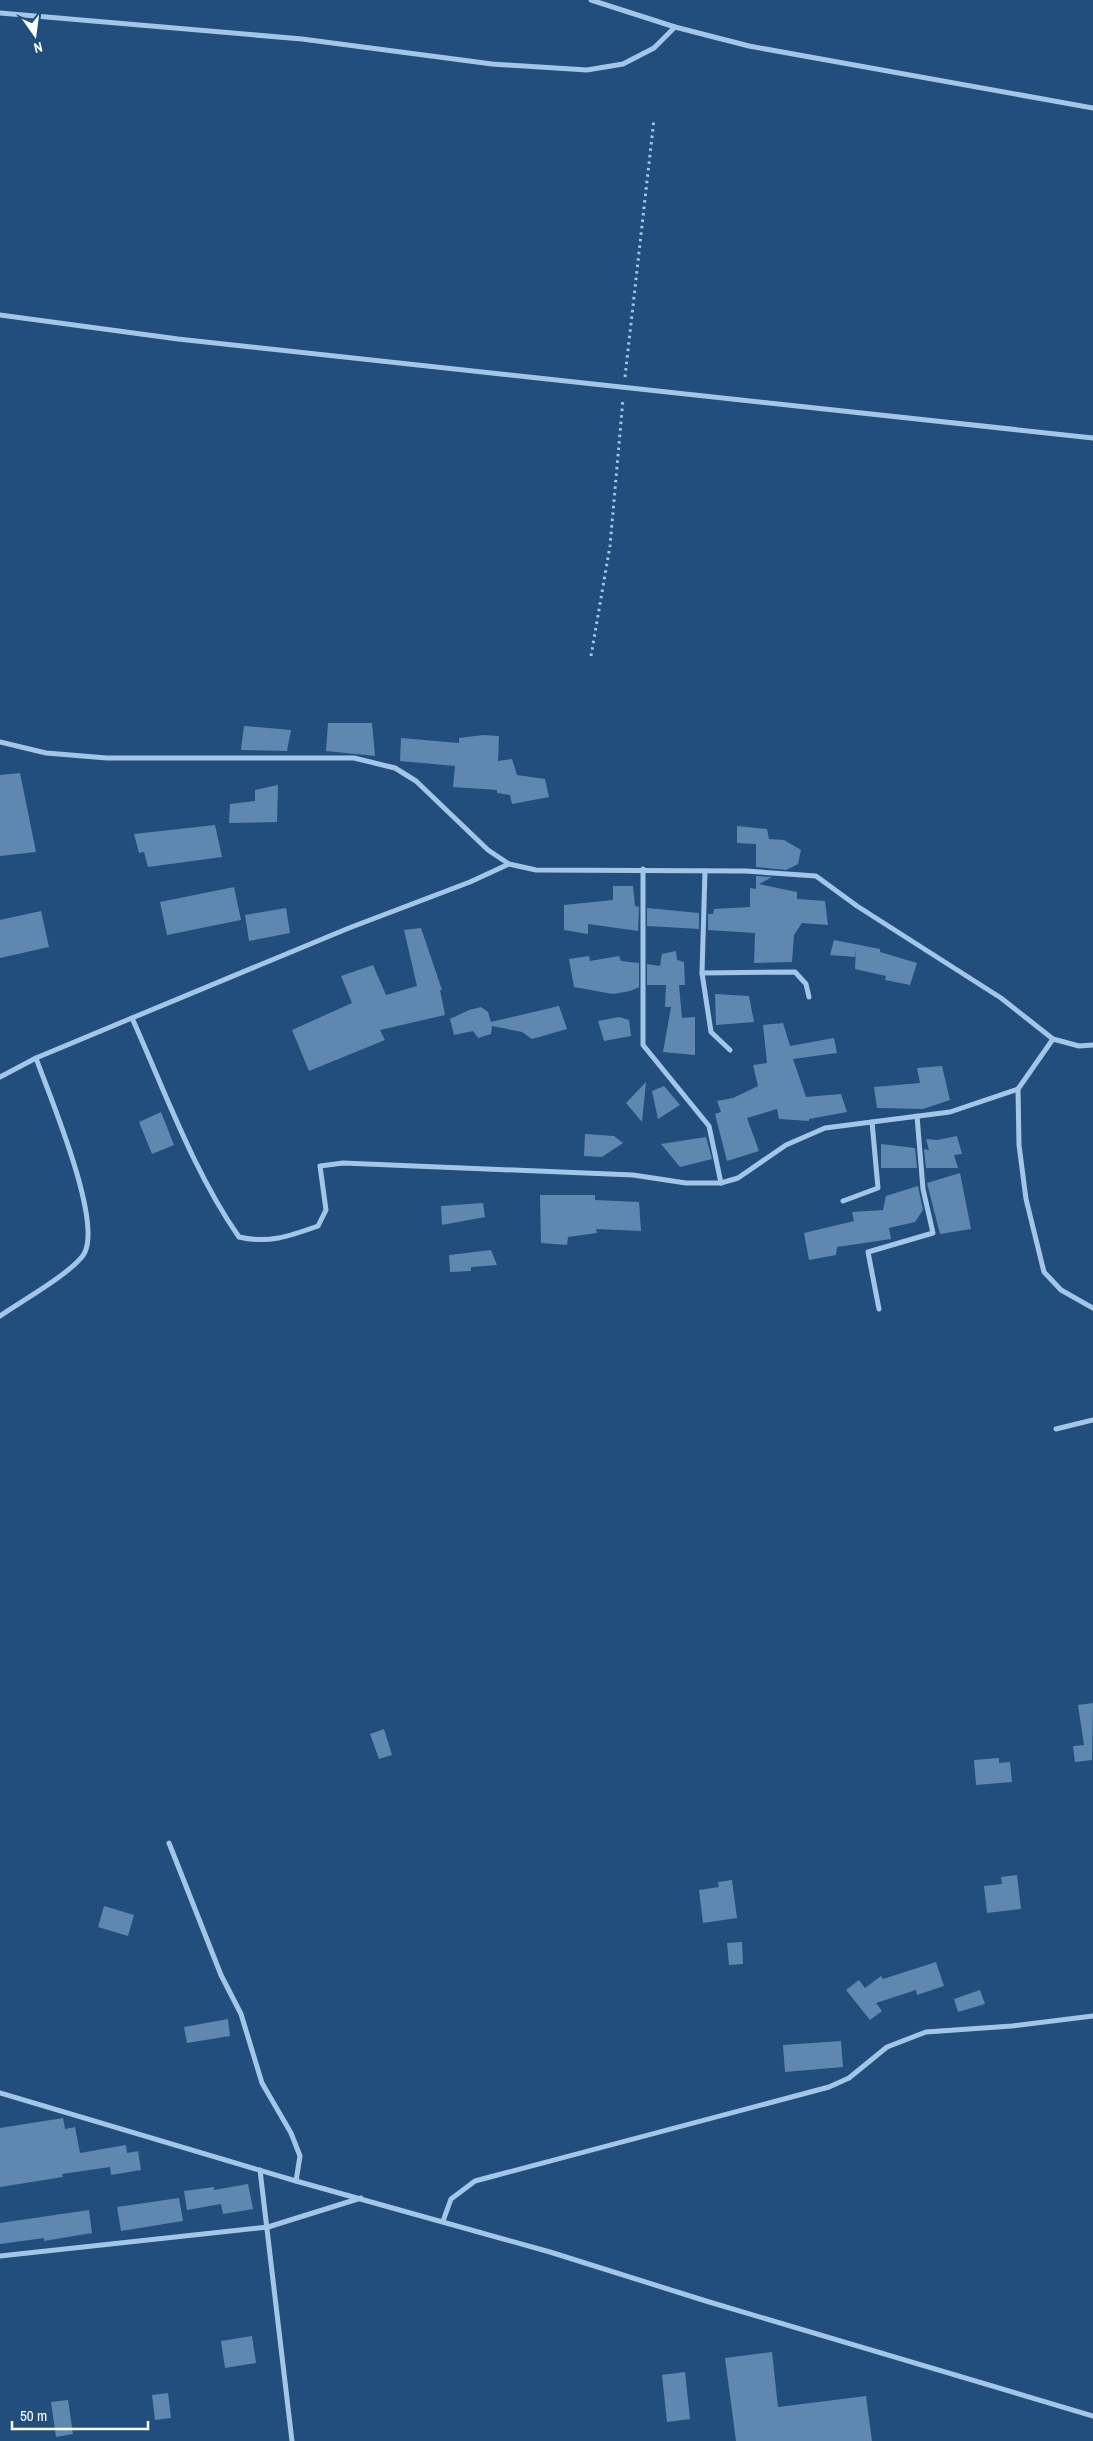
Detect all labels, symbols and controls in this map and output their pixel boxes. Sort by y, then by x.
north arrow [10,10,60,60]
text: N [32,38,44,57]
scale bar [12,2398,149,2430]
text: 50 m [20,2405,47,2426]

